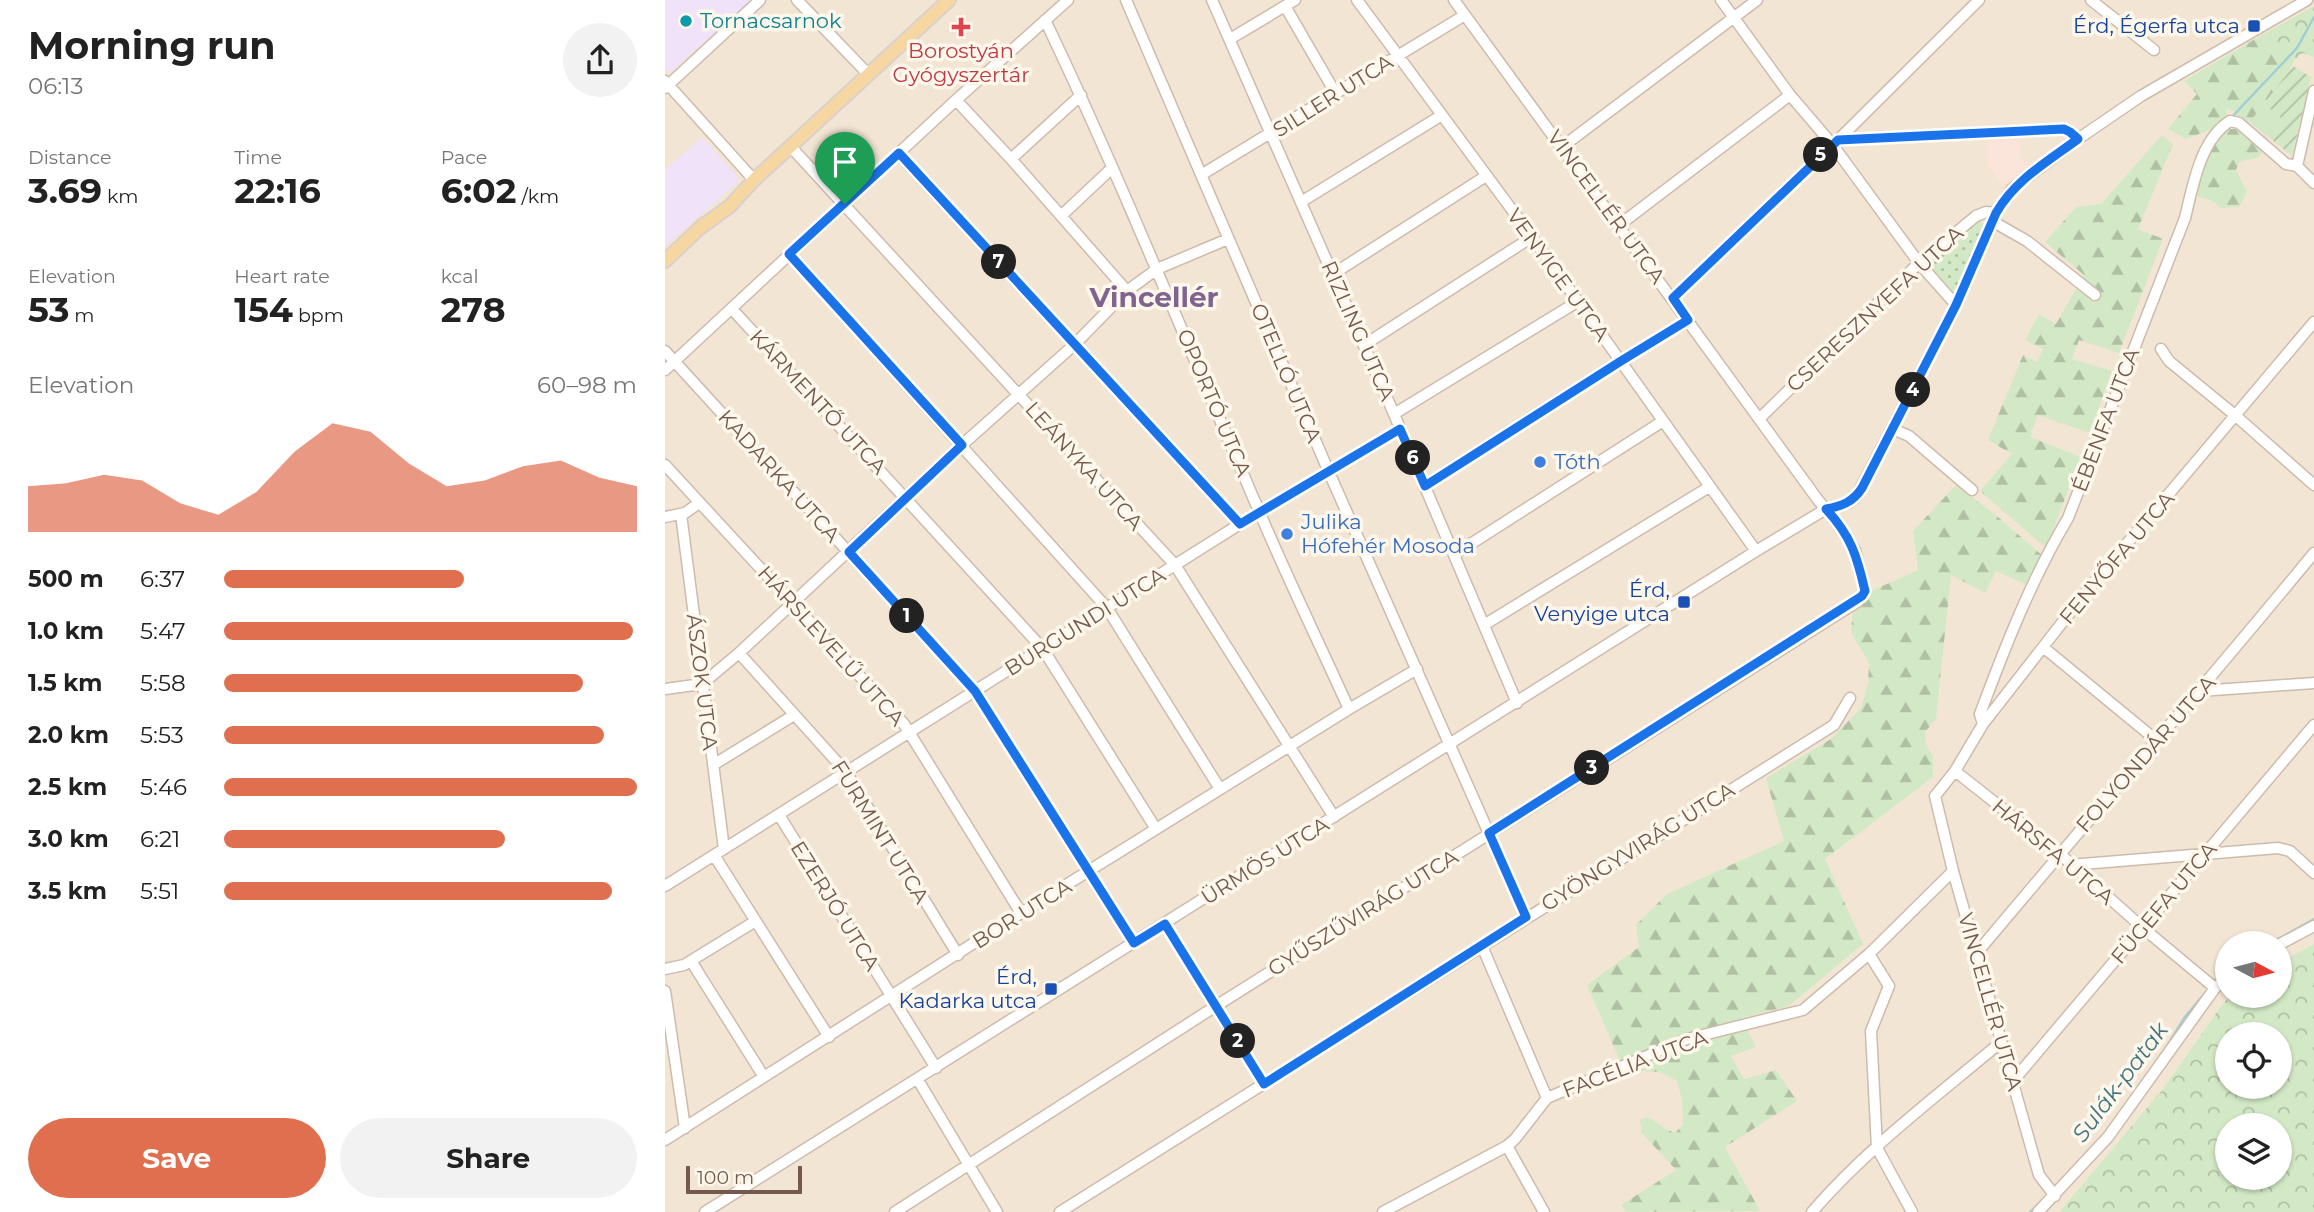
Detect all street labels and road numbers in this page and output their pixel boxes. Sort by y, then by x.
street label: SILLER UTCA [1268,48,1398,142]
street label: VINCELLÉR UTCA [1542,125,1671,289]
street label: VENYIGE UTCA [1502,203,1616,347]
street label: CSERESZNYEFA UTCA [1781,220,1969,397]
street label: RIZLING UTCA [1316,257,1401,405]
street label: OTELLÓ UTCA [1246,299,1327,447]
street label: KÁRMENTŐ UTCA [745,324,892,480]
street label: OPORTÓ UTCA [1172,325,1257,481]
street label: ÉBENFA UTCA [2067,344,2145,495]
street label: LEÁNYKA UTCA [1020,396,1149,536]
street label: KADARKA UTCA [713,404,846,548]
street label: FENYŐFA UTCA [2054,486,2180,629]
street label: HÁRSLEVELŰ UTCA [753,560,910,732]
street label: BURGUNDI UTCA [1000,562,1170,681]
street label: ÁSZOK UTCA [682,612,723,753]
street label: FOLYONDÁR UTCA [2071,669,2221,837]
street label: FURMINT UTCA [826,756,935,909]
street label: GYÖNGYVIRÁG UTCA [1537,776,1740,916]
street label: HÁRSFA UTCA [1987,793,2120,910]
street label: ÜRMÖS UTCA [1196,811,1334,910]
street label: EZERJÓ UTCA [786,836,886,976]
street label: FÜGEFA UTCA [2105,836,2222,969]
street label: GYŰSZŰVIRÁG UTCA [1263,843,1463,981]
street label: BOR UTCA [968,873,1077,954]
street label: VINCELLÉR UTCA [1953,910,2028,1095]
street label: FACÉLIA UTCA [1559,1024,1712,1103]

